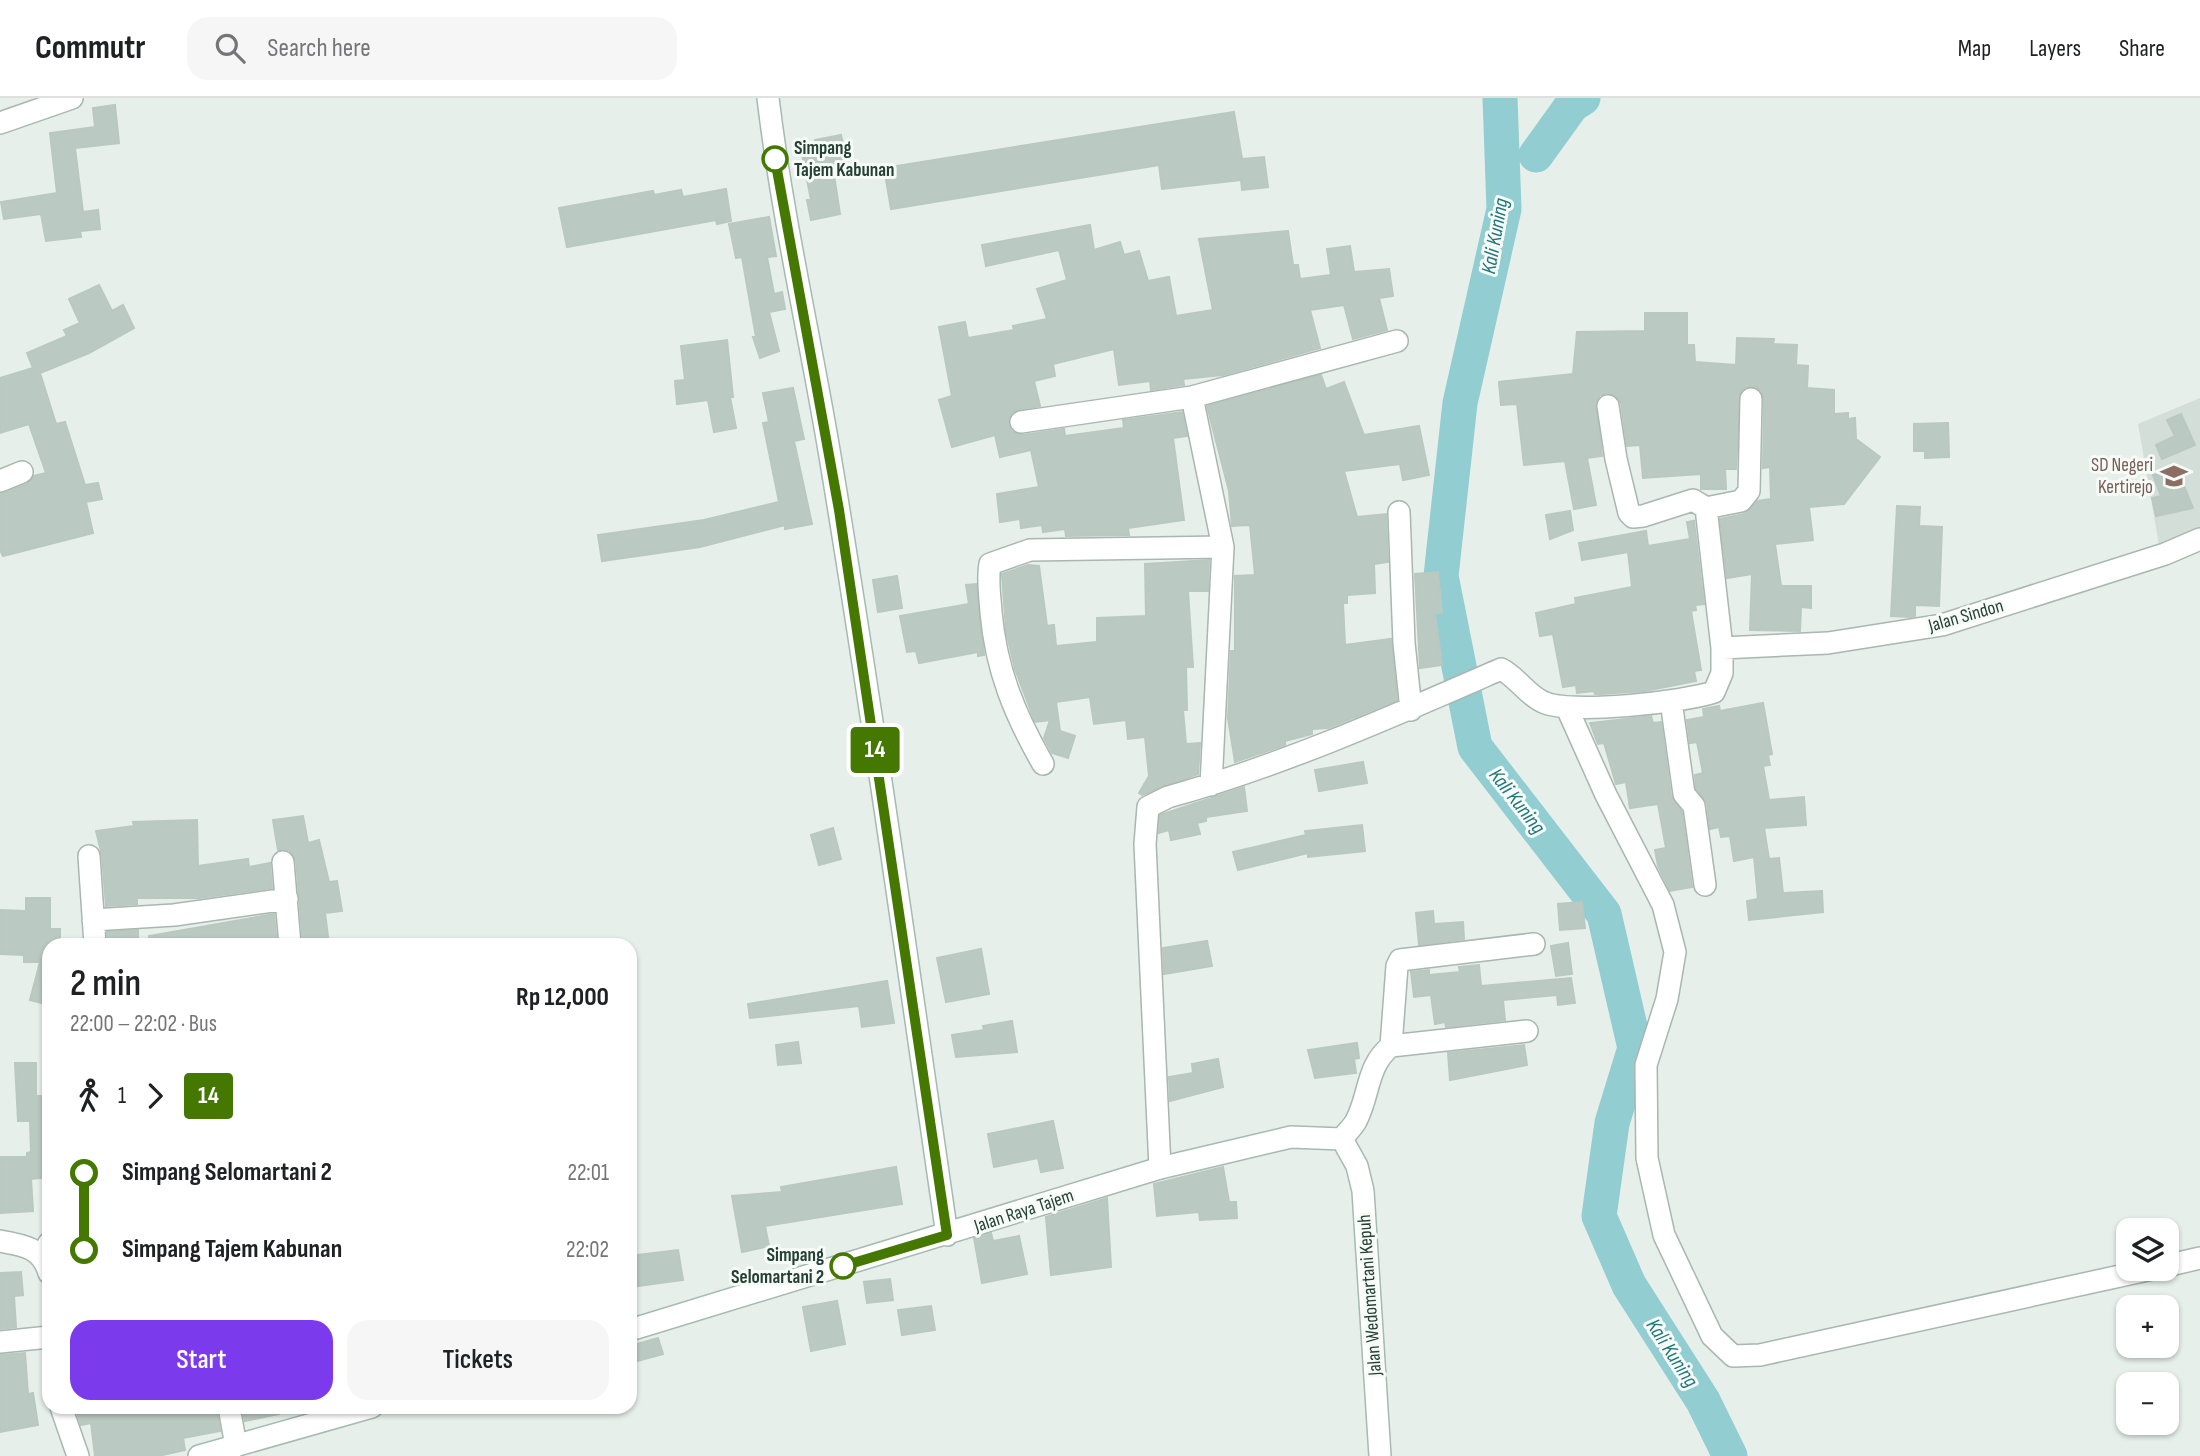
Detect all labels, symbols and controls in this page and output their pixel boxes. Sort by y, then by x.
search box [187,17,677,80]
text: Commutr [35,28,145,68]
icon: search [211,29,249,67]
text: Search here [267,33,371,64]
text: Map [1958,34,1991,63]
text: Layers [2029,34,2081,63]
text: Share [2119,34,2165,63]
place label: Simpang Tajem Kabunan [794,137,895,182]
marker: Simpang Tajem Kabunan [762,146,788,172]
water label: Kali Kuning [1476,196,1514,276]
place label: SD Negeri Kertirejo [2091,454,2153,499]
school or university icon: SD Negeri Kertirejo [2159,461,2189,491]
street label: Jalan Sindon [1925,594,2006,638]
line badge: 14 [844,727,906,773]
text: 14 [865,735,885,764]
water label: Kali Kuning [1484,763,1551,839]
text: 2 min [70,961,141,1006]
text: Rp 12,000 [516,982,609,1013]
text: 22:00 – 22:02 · Bus [70,1010,217,1038]
icon: walk [70,1077,108,1115]
icon: forward [136,1077,174,1115]
text: 14 [198,1081,219,1110]
text: 1 [118,1082,126,1110]
text: Simpang Selomartani 2 [122,1157,332,1188]
text: 22:01 [567,1159,609,1187]
street label: Jalan Raya Tajem [970,1184,1077,1238]
street label: Jalan Wedomartani Kepuh [1353,1214,1387,1377]
map controls [2116,1218,2179,1435]
button: layers [2116,1218,2179,1281]
text: Simpang Tajem Kabunan [122,1234,342,1265]
text: 22:02 [566,1236,609,1264]
place label: Simpang Selomartani 2 [731,1244,824,1289]
marker: Simpang Selomartani 2 [830,1253,856,1279]
button: + [2116,1295,2179,1358]
water label: Kali Kuning [1641,1314,1704,1392]
button: Start [70,1320,333,1400]
button: Tickets [347,1320,609,1400]
button: − [2116,1372,2179,1435]

